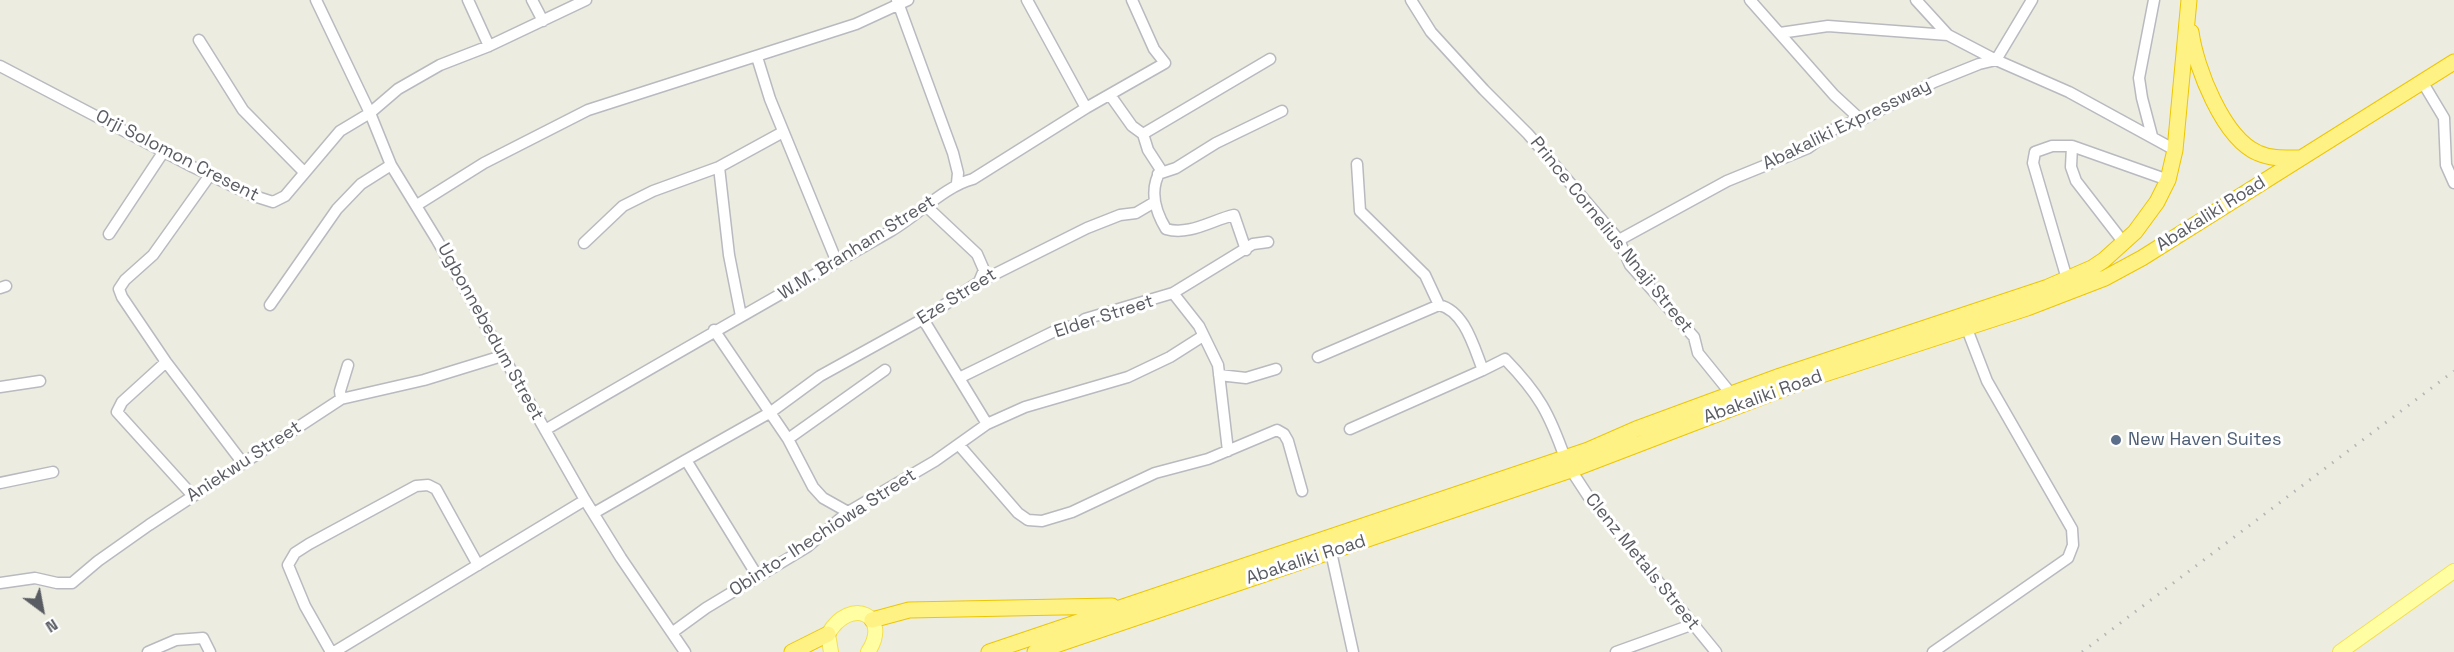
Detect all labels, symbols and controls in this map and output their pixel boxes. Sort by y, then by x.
street label: Abakaliki Expressway [1759,75,1935,175]
street label: Orji Solomon Cresent [92,105,262,207]
street label: Prince Cornelius Nnaji Street [1525,133,1697,337]
street label: Abakaliki Road [2152,172,2270,256]
street label: W.M. Branham Street [775,191,939,305]
street label: Ugbonnebedum Street [432,240,548,424]
street label: Eze Street [913,264,1001,330]
street label: Elder Street [1052,291,1156,343]
street label: Abakaliki Road [1701,366,1825,428]
street label: Aniekwu Street [183,417,305,507]
place label: New Haven Suites [2128,429,2281,451]
marker: New Haven Suites [2109,433,2123,447]
street label: Obinto- Ihechiowa Street [726,465,920,601]
street label: Clenz Metals Street [1580,489,1704,635]
street label: Abakaliki Road [1243,530,1369,590]
north arrow [12,580,72,640]
text: N [42,614,62,637]

